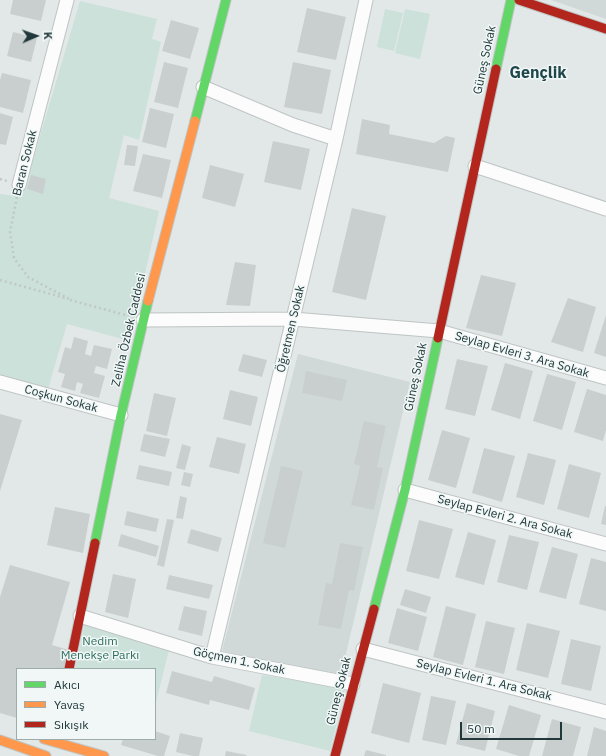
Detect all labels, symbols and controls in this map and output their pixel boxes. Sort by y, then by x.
north arrow [16,16,56,56]
street label: Güneş Sokak [471,24,499,96]
text: K [41,32,55,40]
district label: Gençlik [510,63,566,83]
street label: Baran Sokak [10,129,40,197]
street label: Zeliha Özbek Caddesi [109,272,149,388]
street label: Öğretmen Sokak [274,284,308,374]
street label: Seylap Evleri 3. Ara Sokak [453,329,591,381]
street label: Güneş Sokak [402,341,430,413]
street label: Coşkun Sokak [23,382,99,416]
street label: Seylap Evleri 2. Ara Sokak [436,492,574,542]
park label: Nedim Menekşe Parkı [61,635,139,663]
street label: Göçmen 1. Sokak [192,644,286,678]
street label: Güneş Sokak [324,655,354,727]
street label: Seylap Evleri 1. Ara Sokak [415,656,553,704]
legend [16,668,156,740]
text: Akıcı [54,677,80,692]
text: Yavaş [54,697,85,712]
scale bar [462,714,564,740]
text: Sıkışık [54,717,88,732]
text: 50 m [467,721,495,736]

